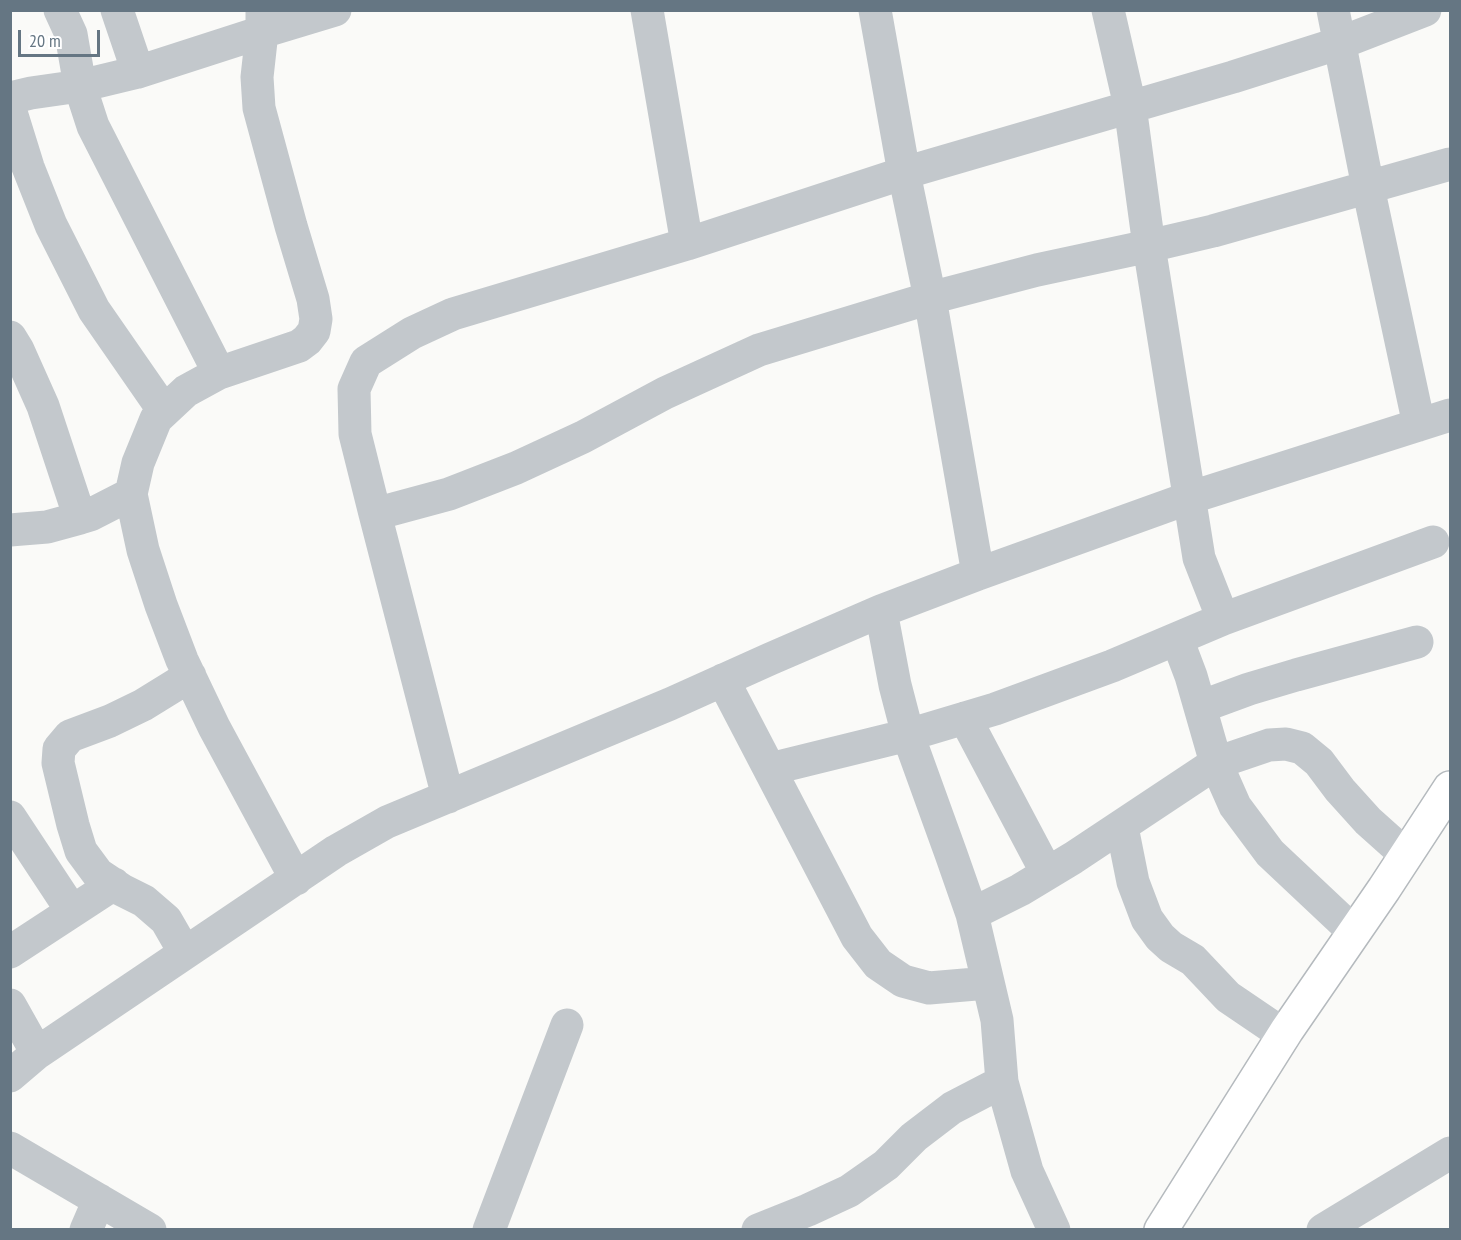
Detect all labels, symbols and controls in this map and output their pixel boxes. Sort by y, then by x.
scale bar [21,18,104,56]
text: 20 m [29,29,61,52]

